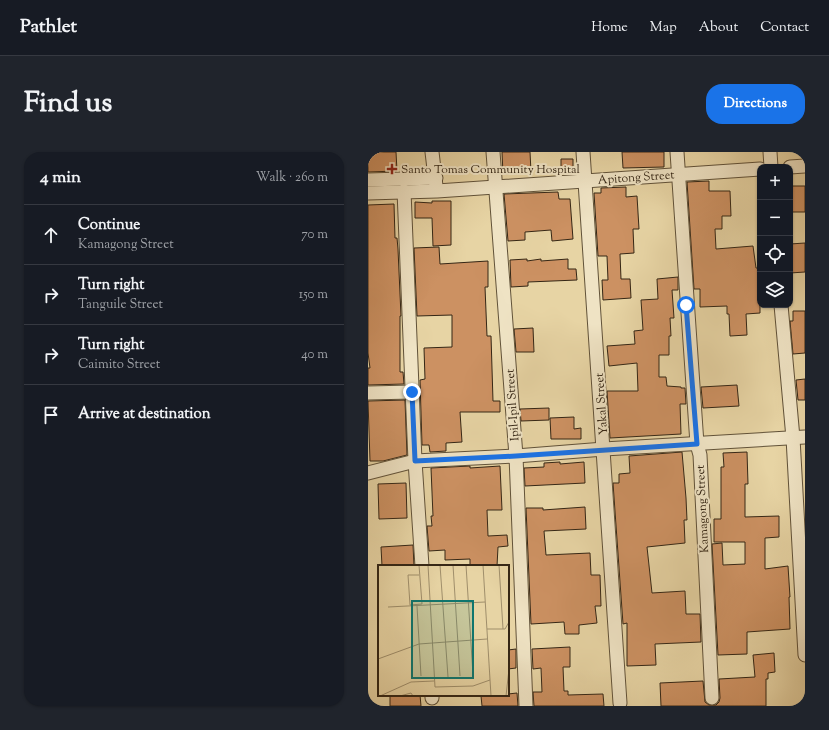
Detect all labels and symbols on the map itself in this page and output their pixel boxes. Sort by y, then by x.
place label: Santo Tomas Community Hospital [401,161,581,179]
marker: Santo Tomas Community Hospital [386,163,398,175]
street label: Apitong Street [597,166,675,190]
route start [677,296,695,314]
street label: Ipil-Ipil Street [502,368,524,442]
street label: Yakal Street [591,372,613,436]
route end [403,383,421,401]
street label: Kamagong Street [692,464,714,553]
inset map [378,565,509,696]

